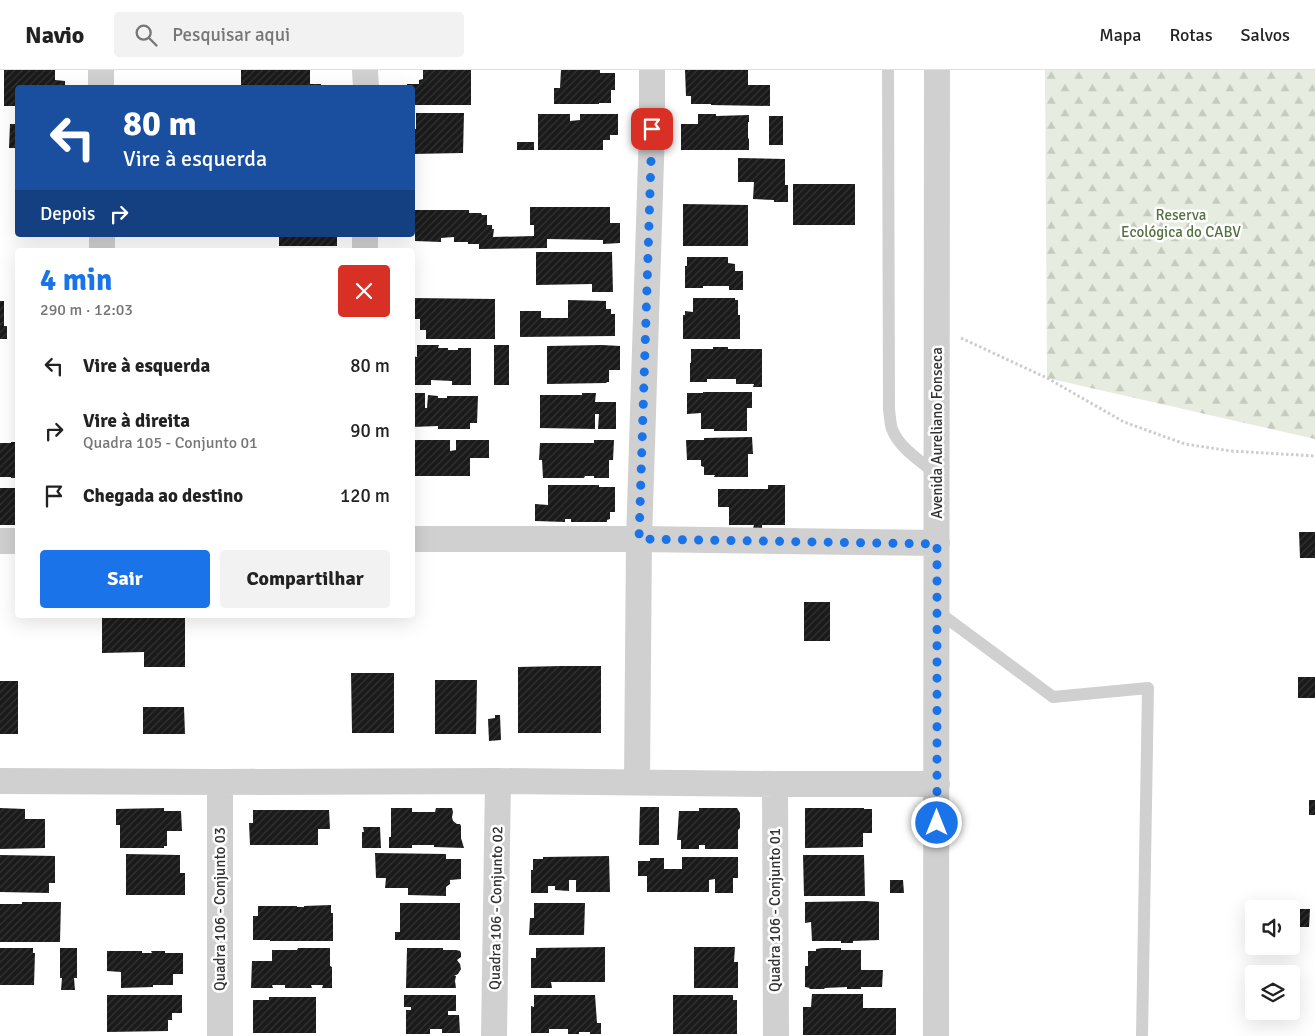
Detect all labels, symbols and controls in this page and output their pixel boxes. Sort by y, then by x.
search box [114,12,464,57]
text: Navio [25,20,84,50]
icon: search [132,21,160,49]
text: Pesquisar aqui [172,23,290,47]
text: Mapa [1099,24,1142,46]
text: Rotas [1170,24,1213,46]
text: Salvos [1241,24,1290,46]
text: 80 m [123,102,197,145]
icon: left [40,105,105,170]
pin [631,108,673,150]
icon: arrive [638,115,666,143]
text: Vire à esquerda [123,145,267,172]
icon: right [105,200,133,228]
text: Depois [40,202,95,226]
park label: Reserva Ecológica do CABV [1121,206,1241,241]
text: 4 min [40,262,112,299]
button: close [338,265,390,317]
text: 290 m · 12:03 [40,300,133,320]
street label: Avenida Aureliano Fonseca [928,347,946,519]
icon: left [40,352,68,380]
text: Vire à esquerda [83,354,210,378]
text: 80 m [350,354,390,378]
text: Vire à direita [83,409,190,433]
icon: right [40,417,68,445]
text: 90 m [350,419,390,443]
text: Quadra 105 - Conjunto 01 [83,433,258,453]
icon: arrive [40,482,68,510]
text: Chegada ao destino [83,484,243,508]
text: 120 m [340,484,390,508]
button: Sair [40,550,210,608]
button: Compartilhar [220,550,390,608]
position arrow [910,796,962,848]
street label: Quadra 106 - Conjunto 02 [486,826,506,990]
street label: Quadra 106 - Conjunto 03 [211,827,229,991]
street label: Quadra 106 - Conjunto 01 [766,828,784,992]
map controls [1245,900,1300,1020]
button: sound [1245,900,1300,955]
button: layers [1245,965,1300,1020]

